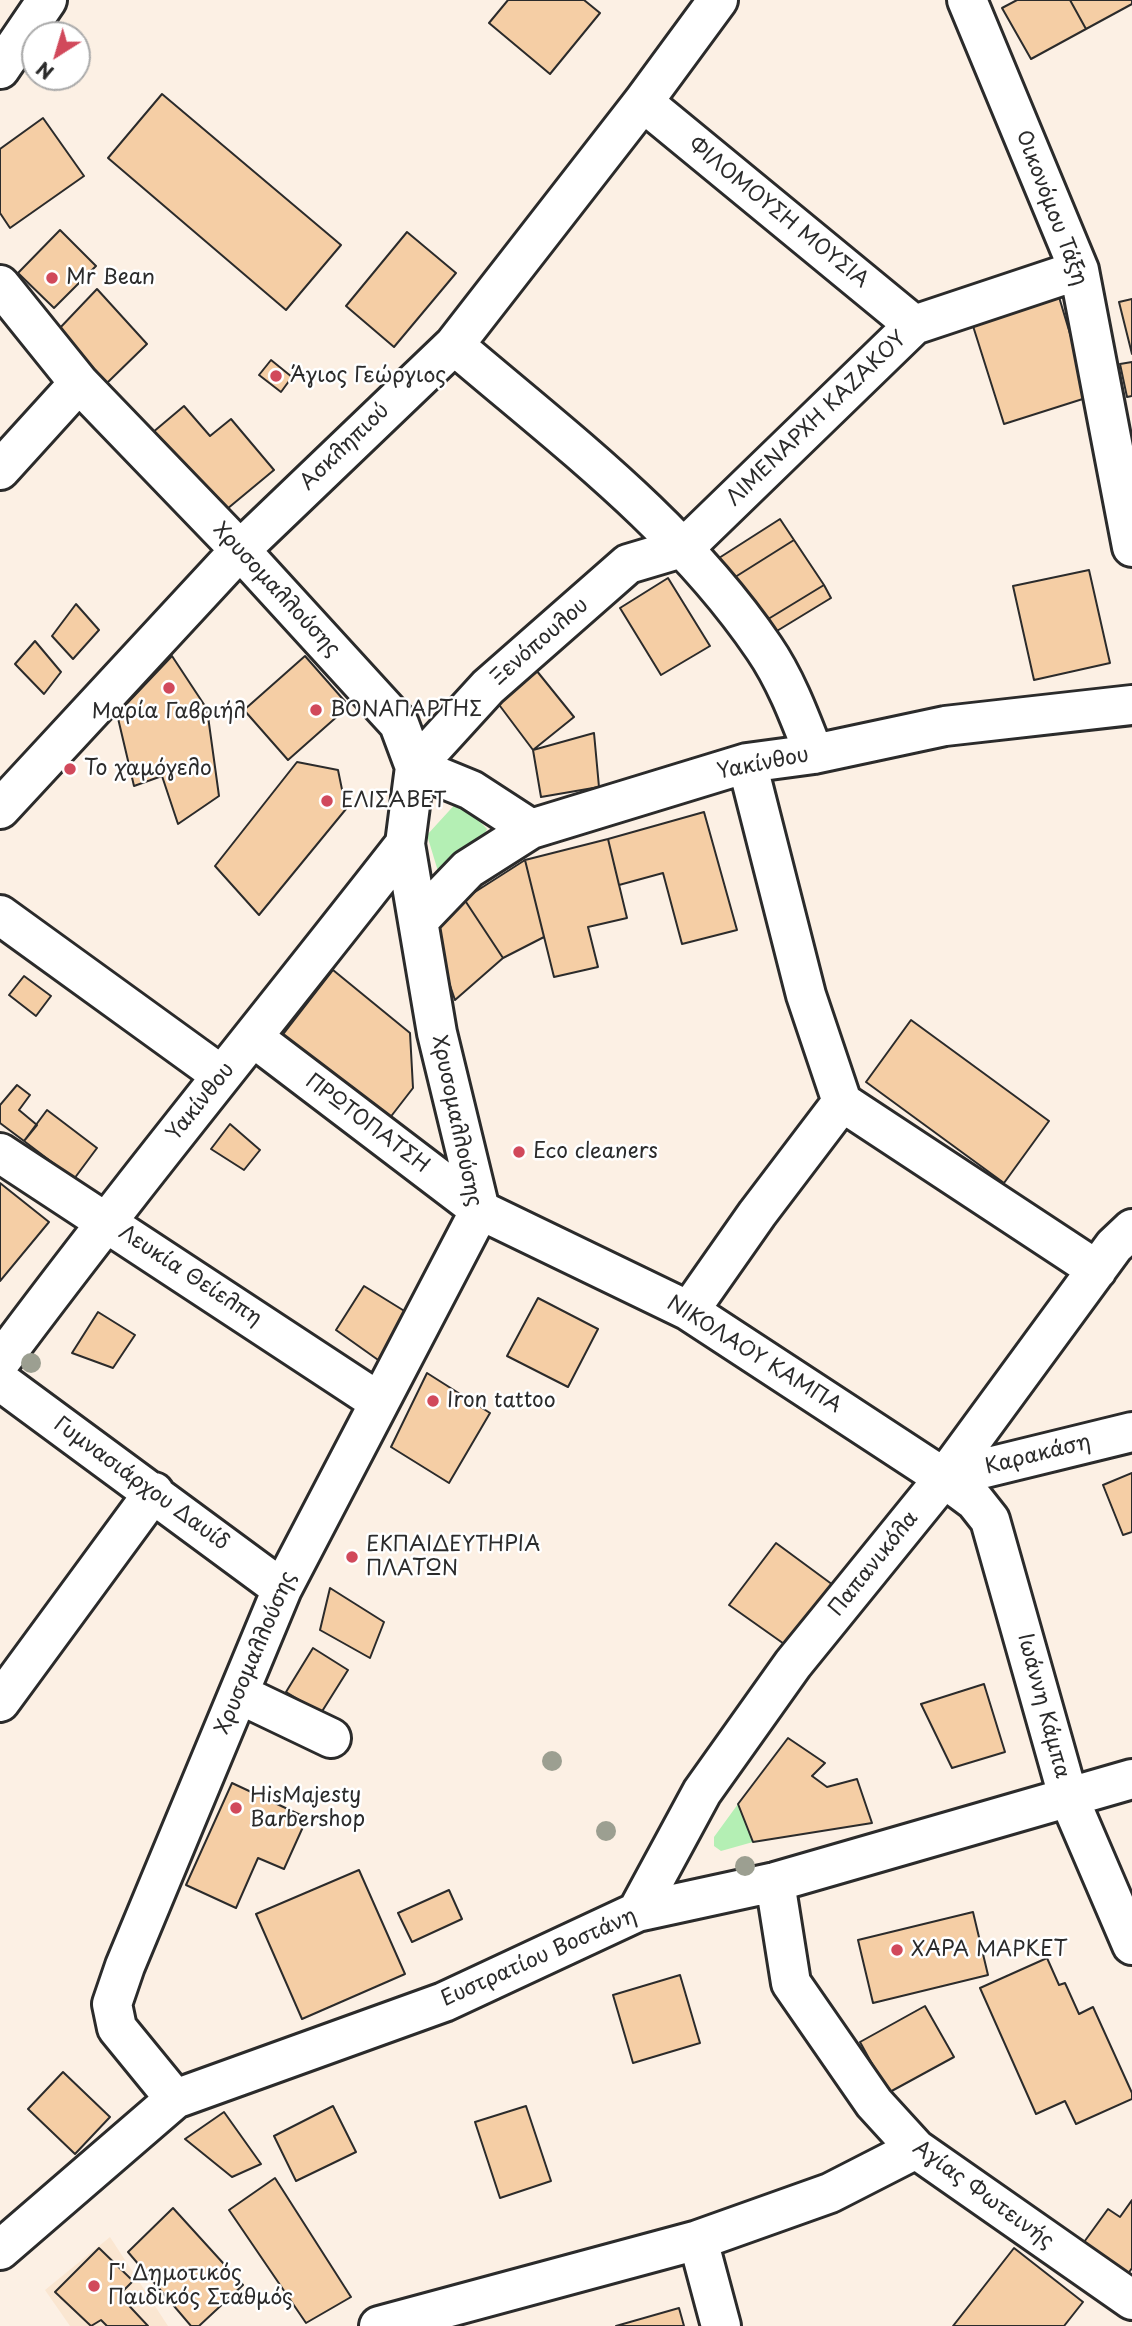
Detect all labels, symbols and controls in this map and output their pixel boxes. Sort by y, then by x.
north arrow [21,21,91,91]
text: N [30,55,59,87]
street label: Οικονόμου Τάξη [1010,127,1092,289]
street label: ΦΙΛΟΜΟΥΣΗ ΜΟΥΣΙΑ [683,132,873,294]
place label: Mr Bean [66,265,155,291]
marker: Mr Bean [44,270,60,286]
street label: ΛΙΜΕΝΑΡΧΗ ΚΑΖΑΚΟΥ [722,326,912,512]
place label: Άγιος Γεώργιος [290,363,446,389]
marker: Άγιος Γεώργιος [268,368,284,384]
street label: Ασκληπιού [295,398,395,496]
street label: Χρυσομαλλούσης [207,518,345,662]
street label: Ξενόπουλου [486,593,594,691]
marker: Μαρία Γαβριήλ [161,680,177,696]
place label: ΒΟΝΑΠΑΡΤΗΣ [330,697,482,723]
place label: Μαρία Γαβριήλ [92,699,246,725]
marker: ΒΟΝΑΠΑΡΤΗΣ [308,702,324,718]
street label: Υακίνθου [715,743,811,785]
place label: Το χαμόγελο [84,756,212,782]
marker: Το χαμόγελο [62,761,78,777]
place label: ΕΛΙΣΑΒΕΤ [341,788,446,814]
marker: ΕΛΙΣΑΒΕΤ [319,793,335,809]
street label: Χρυσομαλλούσης [426,1033,486,1209]
street label: Υακίνθου [162,1058,240,1146]
street label: ΠΡΩΤΟΠΑΤΣΗ [300,1069,434,1179]
place label: Eco cleaners [533,1139,658,1165]
marker: Eco cleaners [511,1144,527,1160]
street label: Λευκία Θείελπη [114,1220,266,1332]
street label: ΝΙΚΟΛΑΟΥ ΚΑΜΠΑ [662,1291,846,1419]
place label: Iron tattoo [447,1388,556,1414]
marker: Iron tattoo [425,1393,441,1409]
street label: Γυμνασιάρχου Δαυίδ [49,1412,233,1556]
street label: Καρακάση [983,1430,1093,1480]
street label: Παπανικόλα [824,1507,924,1621]
place label: ΕΚΠΑΙΔΕΥΤΗΡΙΑ ΠΛΑΤΩΝ [366,1532,540,1582]
marker: ΕΚΠΑΙΔΕΥΤΗΡΙΑ ΠΛΑΤΩΝ [344,1549,360,1565]
street label: Χρυσομαλλούσης [210,1568,302,1738]
street label: Ιωάννη Κάμπα [1012,1631,1074,1781]
place label: HisMajesty Barbershop [250,1783,365,1833]
marker: HisMajesty Barbershop [228,1800,244,1816]
street label: Ευστρατίου Βοστάνη [437,1904,641,2012]
place label: ΧΑΡΑ ΜΑΡΚΕΤ [911,1937,1067,1963]
marker: ΧΑΡΑ ΜΑΡΚΕΤ [889,1942,905,1958]
street label: Αγίας Φωτεινής [908,2136,1058,2254]
place label: Γ' Δημοτικός Παιδικός Σταθμός [108,2261,293,2311]
marker: Γ' Δημοτικός Παιδικός Σταθμός [86,2278,102,2294]

